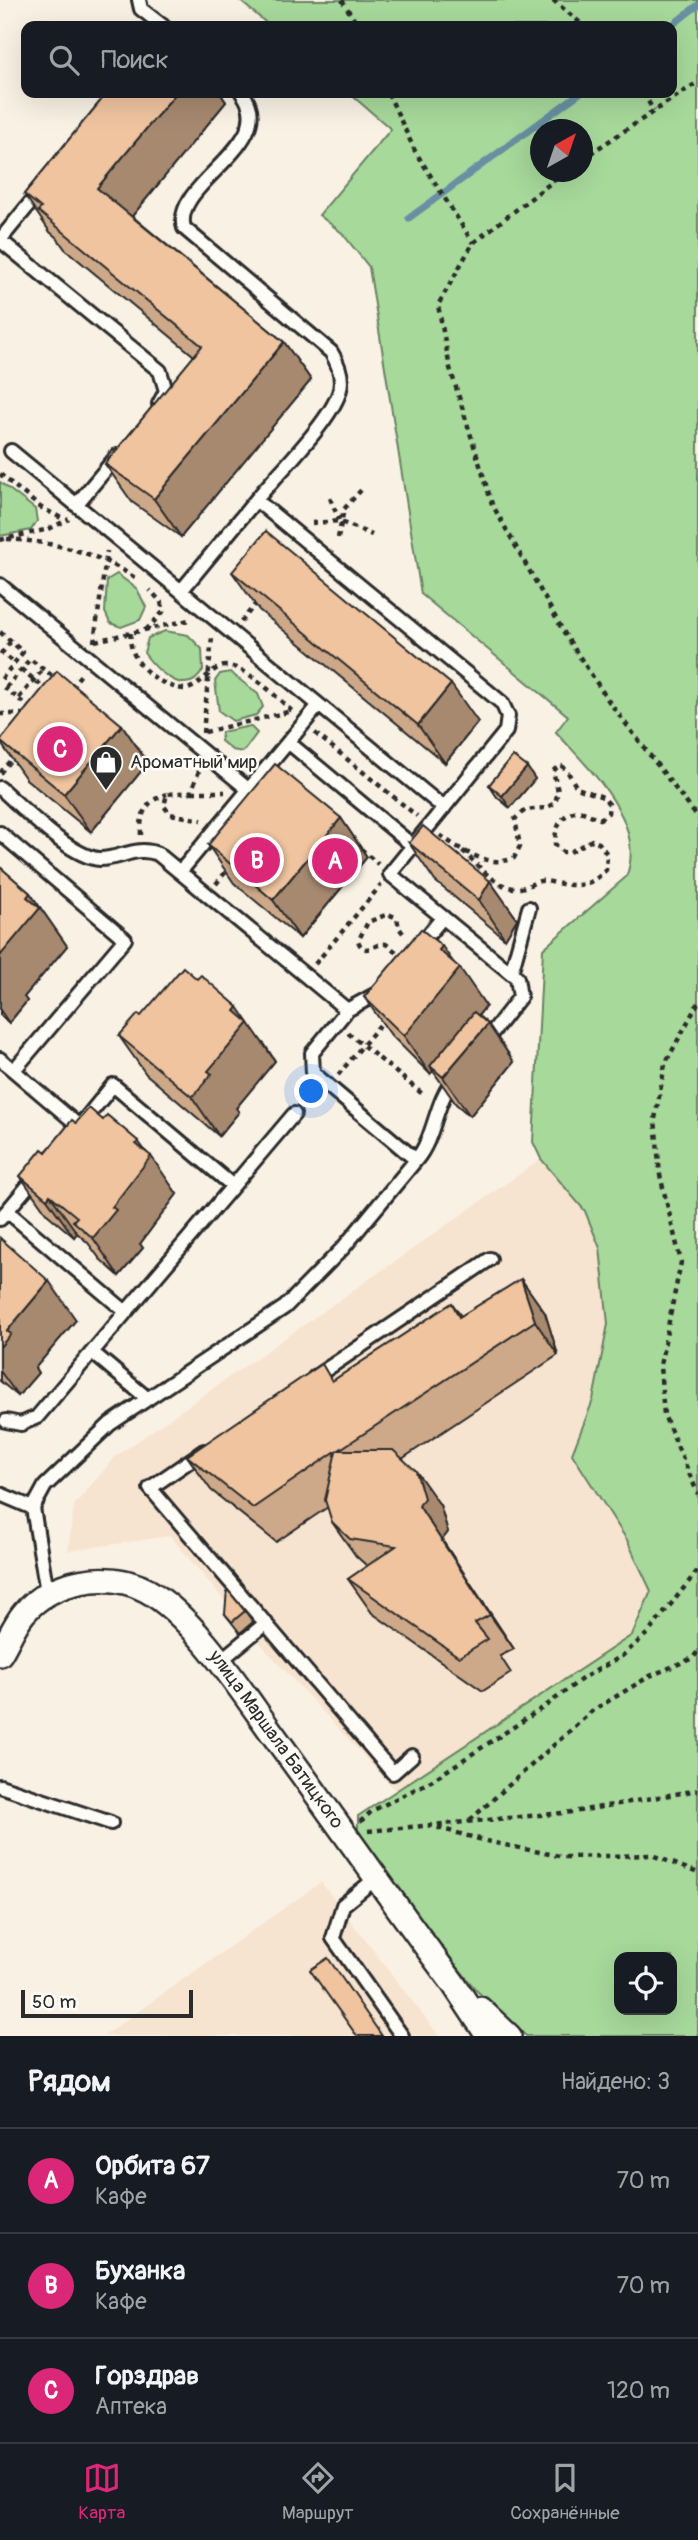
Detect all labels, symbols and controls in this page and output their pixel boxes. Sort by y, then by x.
search box [21,21,677,98]
icon: search [45,41,83,79]
text: Поиск [101,44,169,76]
north arrow [530,119,593,182]
pin: C [37,723,83,775]
shop icon: Ароматный мир [87,743,125,792]
place label: Ароматный мир [130,750,257,774]
pin: B [234,834,280,886]
pin: A [312,835,358,887]
your location [294,1074,328,1108]
street label: улица Маршала Батицкого [203,1644,349,1833]
map controls [614,1952,677,2015]
button: locate [614,1952,677,2015]
scale bar [21,1987,192,2019]
text: 50 m [32,1990,76,2014]
text: Рядом [28,2063,111,2100]
text: Найдено: 3 [561,2067,670,2096]
text: Орбита 67 [95,2150,210,2182]
text: A [44,2166,58,2195]
text: 70 m [617,2166,670,2195]
text: Кафе [95,2182,147,2211]
text: Буханка [95,2255,185,2287]
text: B [44,2271,58,2300]
text: 70 m [617,2271,670,2300]
text: Кафе [95,2287,147,2316]
text: Горздрав [95,2360,199,2392]
text: C [44,2376,58,2405]
text: 120 m [607,2376,670,2405]
text: Аптека [95,2392,167,2421]
tab: Карта [78,2459,125,2525]
tab: Маршрут [282,2459,354,2525]
tab: Сохранённые [510,2459,620,2525]

